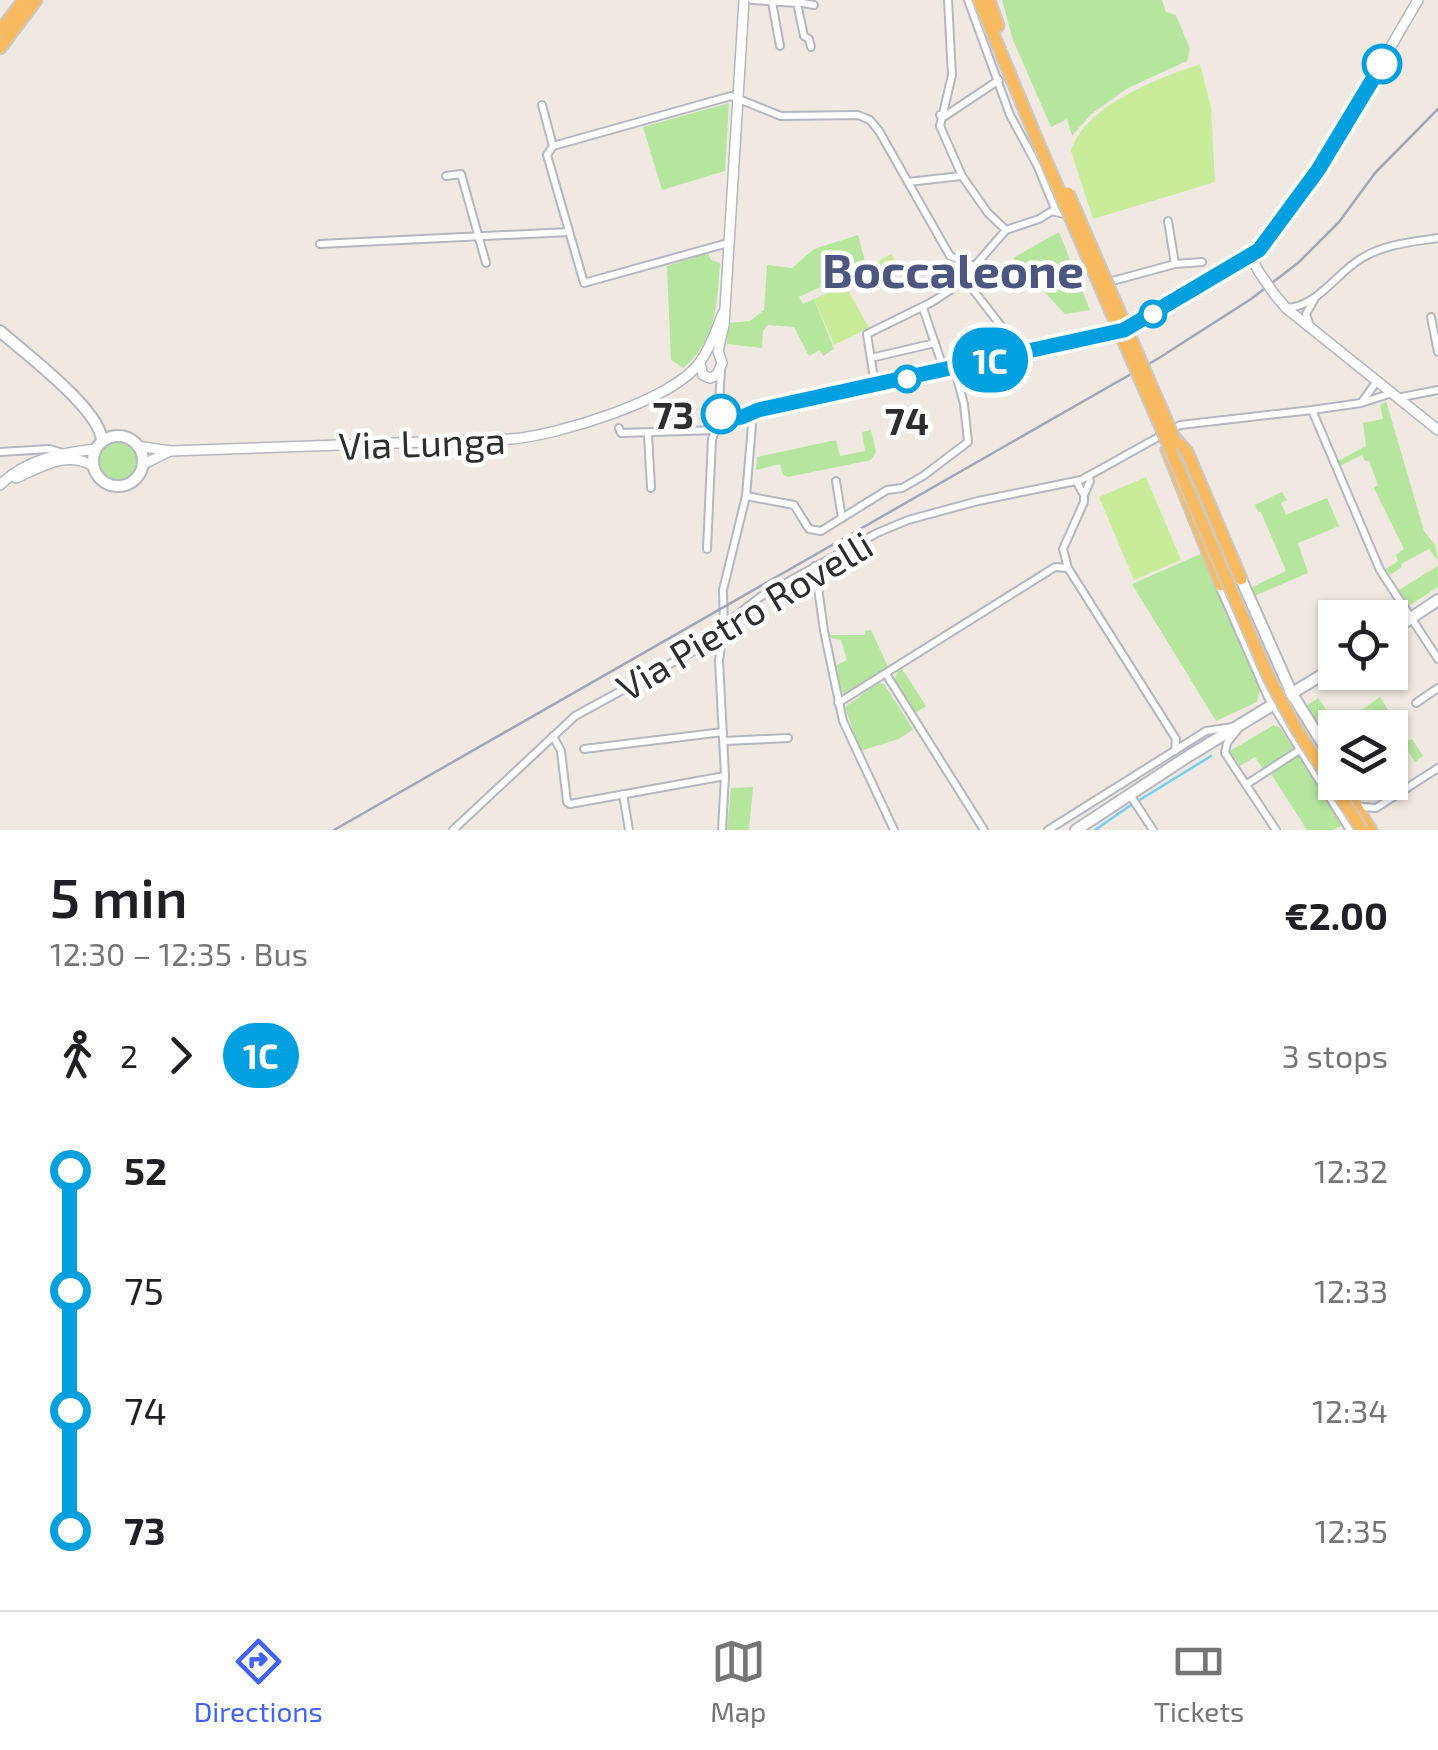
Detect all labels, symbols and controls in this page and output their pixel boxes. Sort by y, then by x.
unlabelled marker [1363,45,1401,83]
district label: Boccaleone [822,240,1084,298]
unlabelled marker [1140,301,1166,327]
line badge: 1C [945,328,1035,392]
text: 1C [972,339,1008,381]
marker: 74 [894,366,920,392]
place label: 73 [652,391,694,437]
marker: 73 [702,395,740,433]
place label: 74 [885,397,929,443]
street label: Via Lunga [338,416,506,468]
street label: Via Pietro Rovelli [608,521,880,709]
map controls [1318,600,1408,800]
button: locate [1318,600,1408,690]
button: layers [1318,710,1408,800]
text: 5 min [50,863,188,929]
text: €2.00 [1284,892,1388,938]
text: 12:30 – 12:35 · Bus [50,934,308,972]
icon: walk [50,1028,105,1083]
icon: forward [153,1028,208,1083]
text: 1C [243,1034,279,1076]
text: 2 [120,1036,138,1074]
text: 3 stops [1282,1036,1388,1074]
text: 52 [124,1147,167,1193]
text: 12:32 [1314,1151,1388,1189]
text: 75 [124,1267,164,1313]
text: 12:33 [1314,1271,1388,1309]
text: 74 [124,1387,167,1433]
text: 12:34 [1312,1391,1388,1429]
text: 73 [124,1507,166,1553]
text: 12:35 [1315,1511,1388,1549]
tab: Directions [194,1634,323,1728]
tab: Map [710,1634,766,1728]
tab: Tickets [1154,1634,1244,1728]

